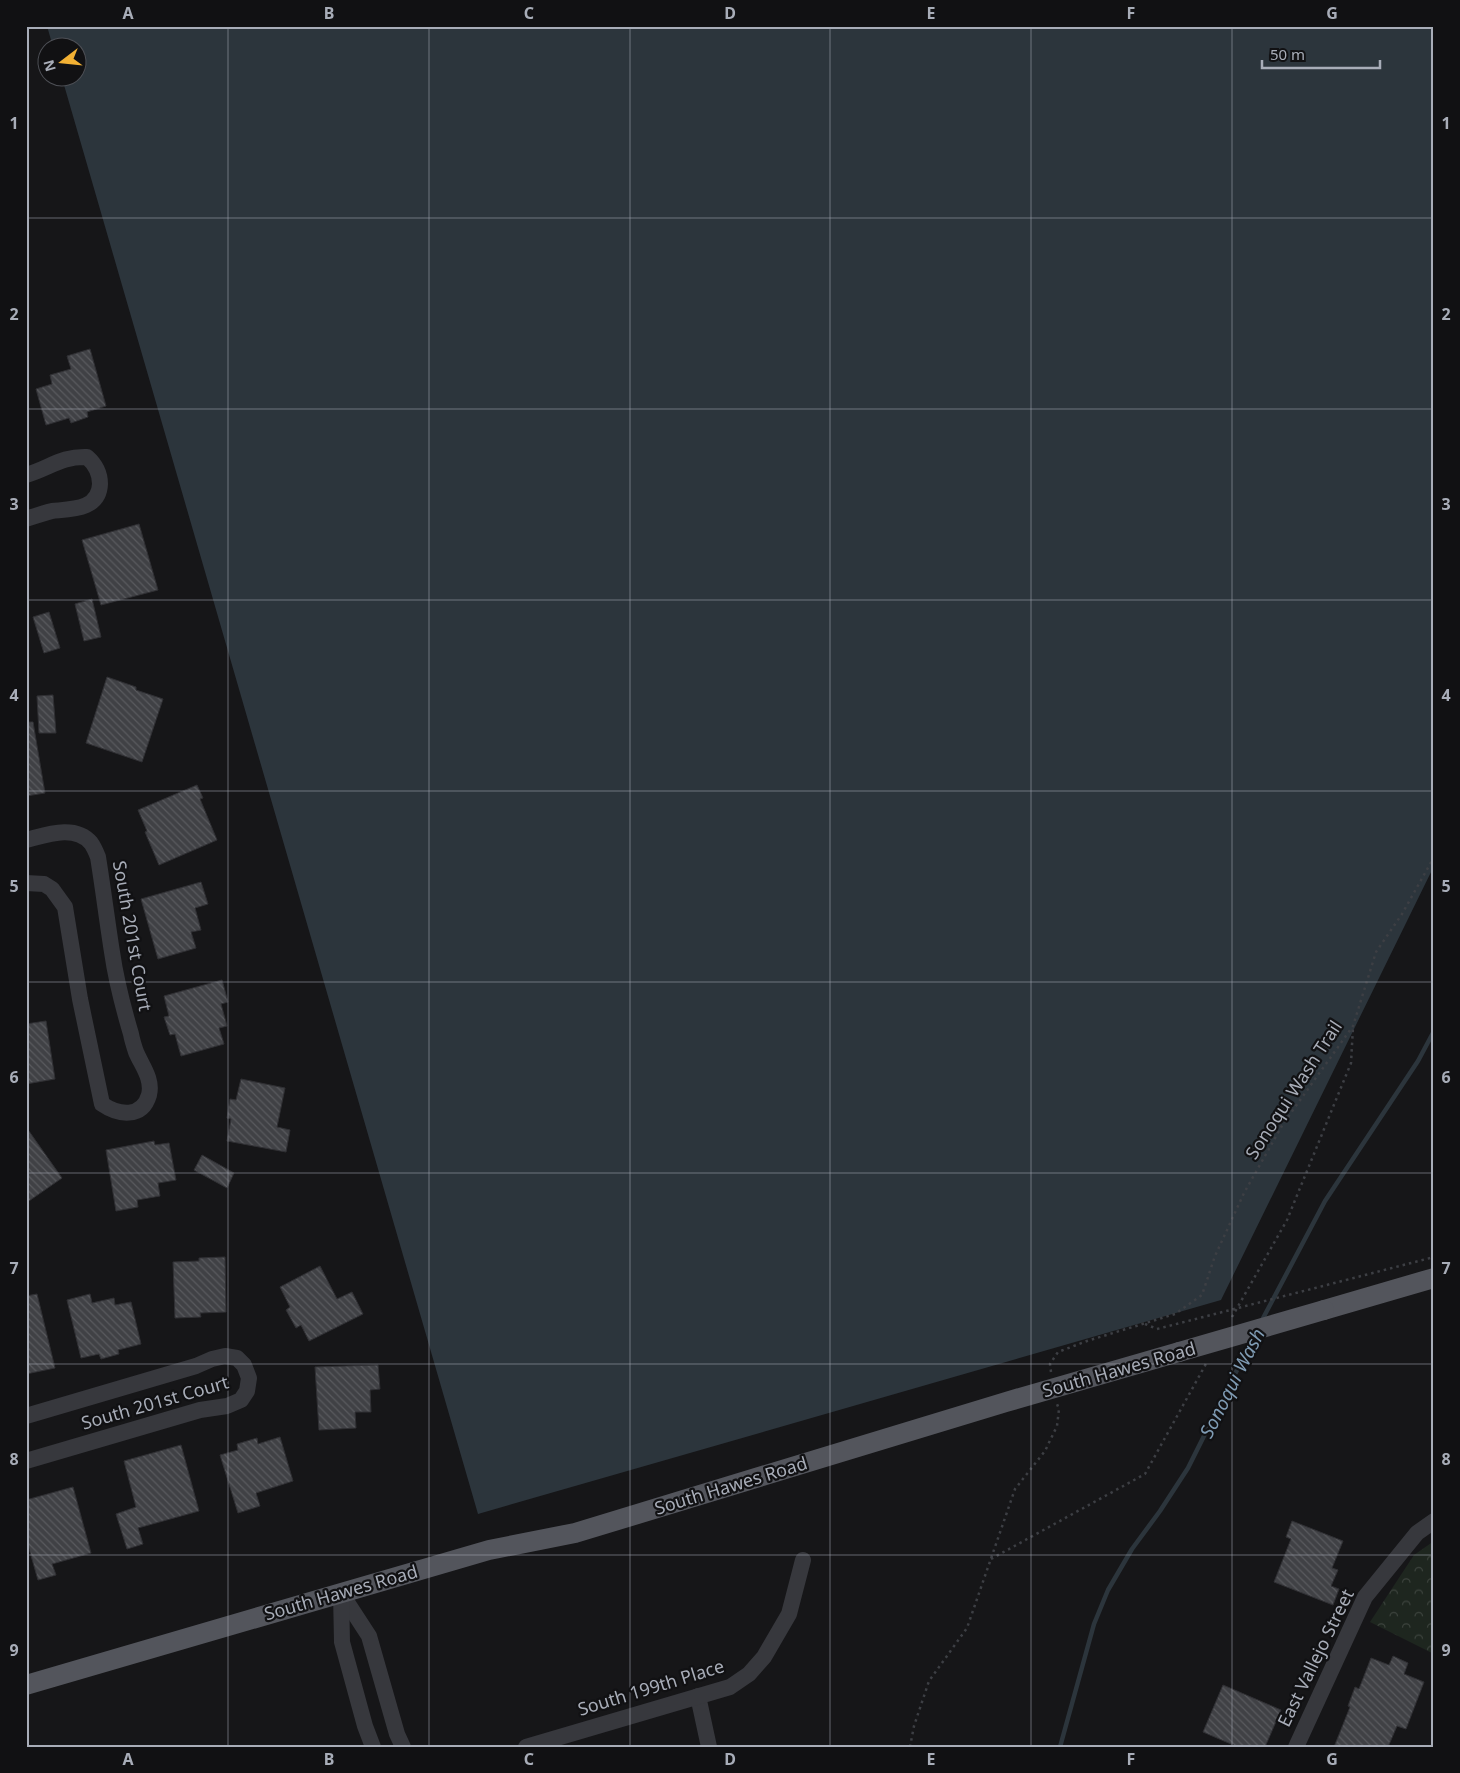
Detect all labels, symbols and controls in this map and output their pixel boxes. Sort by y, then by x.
text: A [122,2,134,24]
text: B [324,2,334,24]
text: C [524,2,534,24]
text: D [724,2,736,24]
text: E [927,2,936,24]
text: F [1127,2,1135,24]
text: G [1326,2,1338,24]
north arrow [38,38,88,88]
scale bar [1262,38,1380,70]
text: 50 m [1270,44,1305,64]
text: N [38,58,60,74]
text: 1 [9,112,19,134]
text: 1 [1441,112,1451,134]
text: 2 [9,303,19,325]
text: 2 [1441,303,1451,325]
text: 3 [9,493,19,515]
text: 3 [1441,493,1451,515]
text: 4 [9,684,19,706]
text: 4 [1441,684,1451,706]
street label: South 201st Court [108,859,158,1013]
text: 5 [9,875,19,897]
text: 5 [1441,875,1451,897]
street label: Sonoqui Wash Trail [1239,1015,1347,1163]
text: 6 [9,1066,19,1088]
text: 6 [1441,1066,1451,1088]
text: 7 [9,1257,19,1279]
text: 7 [1441,1257,1451,1279]
water label: Sonoqui Wash [1193,1324,1271,1442]
street label: South Hawes Road [1039,1336,1198,1402]
street label: South 201st Court [78,1369,232,1435]
text: 8 [9,1448,19,1470]
text: 8 [1441,1448,1451,1470]
street label: South Hawes Road [651,1450,810,1520]
street label: South Hawes Road [261,1559,420,1625]
street label: East Vallejo Street [1271,1584,1359,1730]
text: 9 [9,1639,19,1661]
text: 9 [1441,1639,1451,1661]
street label: South 199th Place [575,1653,727,1721]
text: A [122,1748,134,1770]
text: B [324,1748,334,1770]
text: C [524,1748,534,1770]
text: D [724,1748,736,1770]
text: E [927,1748,936,1770]
text: F [1127,1748,1135,1770]
text: G [1326,1748,1338,1770]

